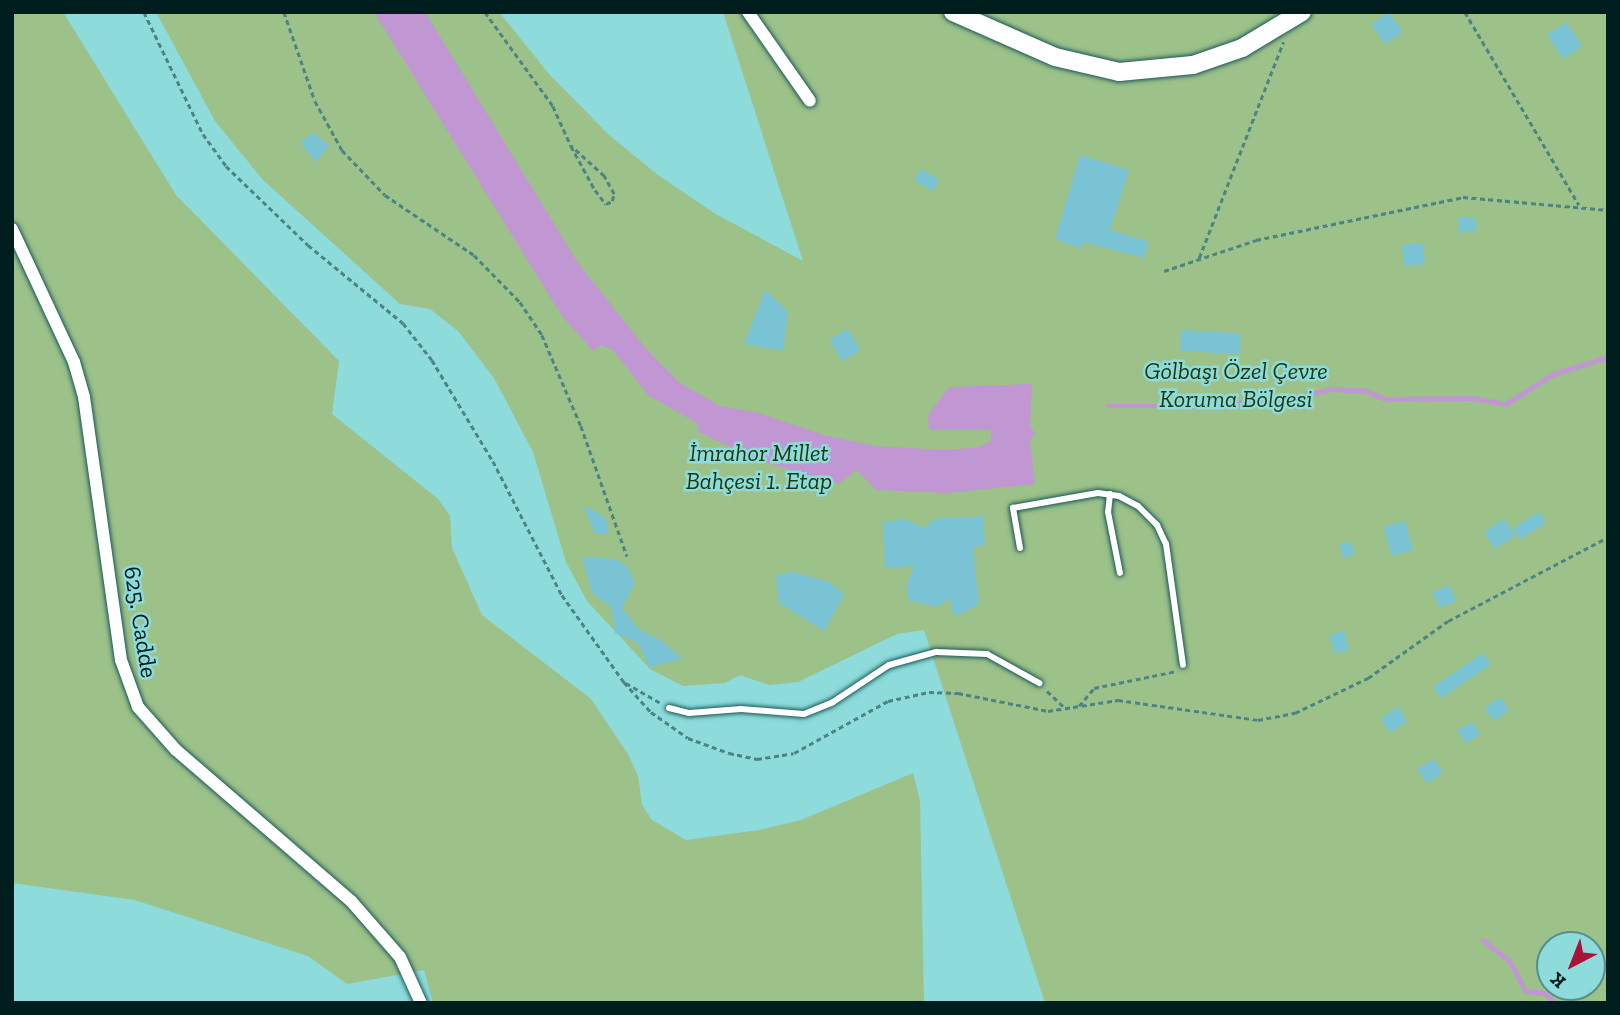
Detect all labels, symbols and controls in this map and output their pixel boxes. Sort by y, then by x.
park label: Gölbaşı Özel Çevre Koruma Bölgesi [1144,357,1328,413]
park label: İmrahor Millet Bahçesi 1. Etap [686,439,832,495]
street label: 625. Cadde [118,564,164,680]
north arrow [1536,931,1606,1001]
text: K [1545,968,1570,993]

